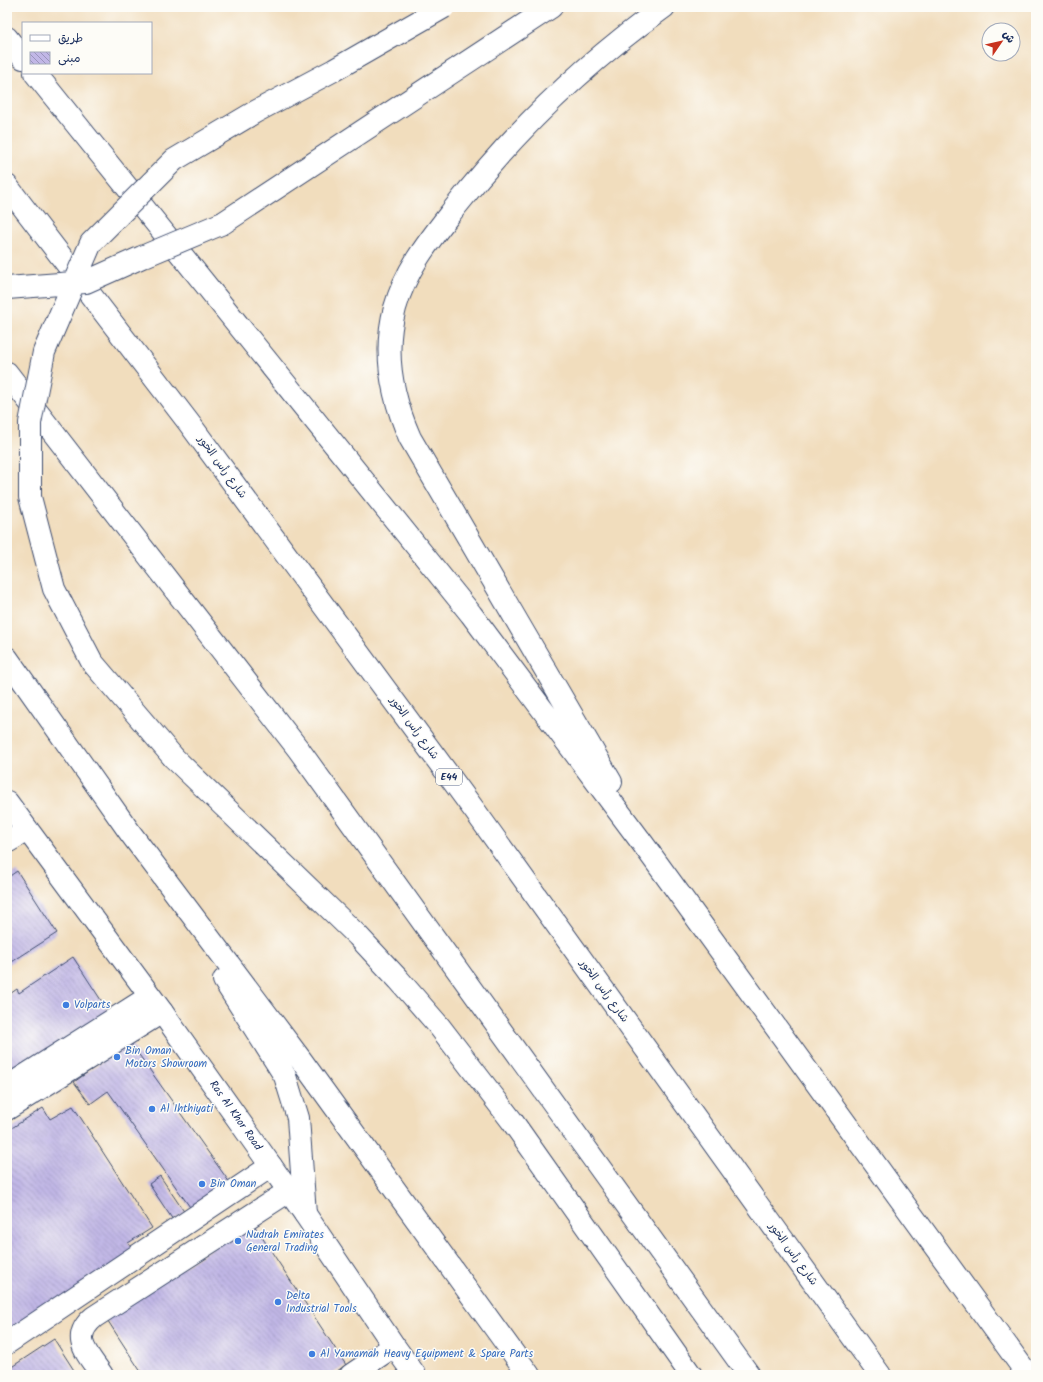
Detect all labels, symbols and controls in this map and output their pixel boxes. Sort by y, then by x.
legend [22,22,152,74]
north arrow [981,22,1021,62]
text: ش [998,27,1019,47]
text: طريق [58,29,83,48]
text: مبنى [58,49,81,68]
street label: شارع رأس الخور [192,431,251,502]
street label: شارع رأس الخور [384,692,443,763]
road number: E44 [436,769,462,785]
street label: شارع رأس الخور [574,955,633,1026]
place label: Volparts [74,996,111,1014]
marker: Volparts [61,1000,71,1010]
place label: Bin Oman Motors Showroom [125,1042,207,1073]
marker: Bin Oman Motors Showroom [112,1052,122,1062]
street label: Ras Al Khor Road [204,1077,267,1155]
place label: Al Ihthiyati [160,1100,213,1118]
marker: Al Ihthiyati [147,1104,157,1114]
place label: Bin Oman [210,1175,257,1193]
marker: Bin Oman [197,1179,207,1189]
street label: شارع رأس الخور [763,1218,822,1289]
place label: Nudrah Emirates General Trading [246,1226,324,1257]
marker: Nudrah Emirates General Trading [233,1236,243,1246]
place label: Delta Industrial Tools [286,1287,357,1318]
marker: Delta Industrial Tools [273,1297,283,1307]
place label: Al Yamamah Heavy Equipment & Spare Parts [320,1345,534,1363]
marker: Al Yamamah Heavy Equipment & Spare Parts [307,1349,317,1359]

